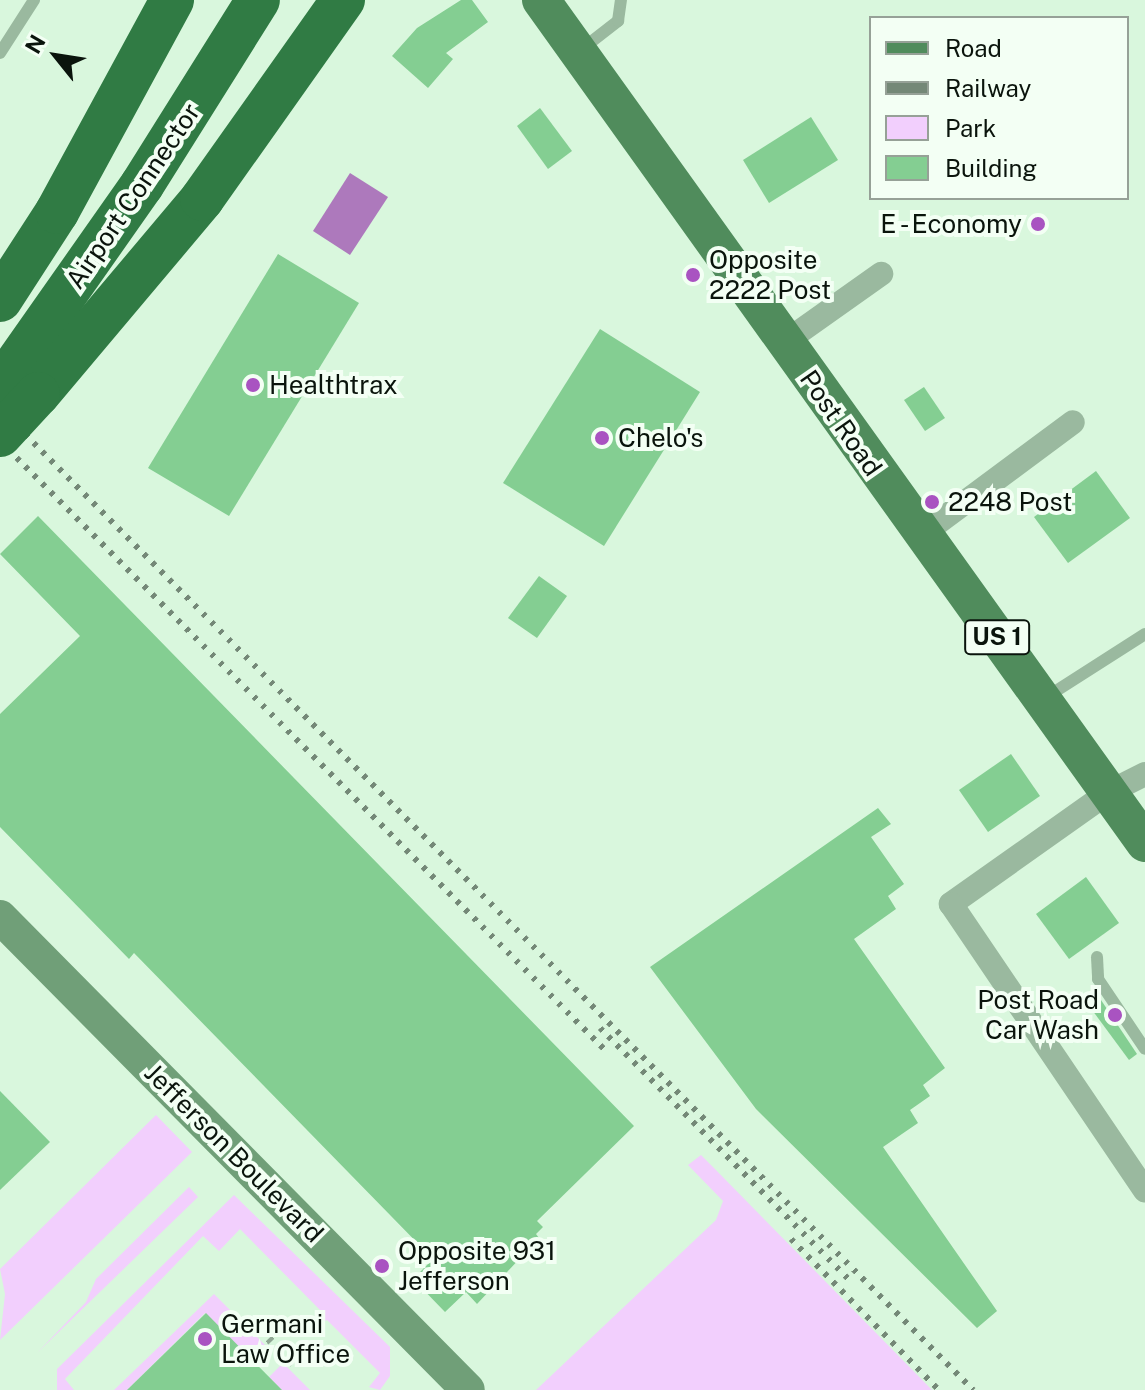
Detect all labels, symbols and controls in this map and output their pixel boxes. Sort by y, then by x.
north arrow [16,16,96,96]
legend [869,16,1129,200]
text: N [20,30,51,58]
text: Road [945,34,1002,62]
text: Railway [945,74,1031,102]
street label: Airport Connector [59,97,207,295]
text: Park [945,114,996,142]
text: Building [945,154,1037,182]
place label: E - Economy [873,208,1022,240]
marker: E - Economy [1029,215,1047,233]
place label: Opposite 2222 Post [709,244,831,306]
marker: Opposite 2222 Post [684,266,702,284]
street label: Post Road [793,364,889,482]
place label: Healthtrax [269,369,398,401]
marker: Healthtrax [244,376,262,394]
place label: Chelo's [618,422,703,454]
marker: Chelo's [593,429,611,447]
place label: 2248 Post [948,486,1072,518]
marker: 2248 Post [923,493,941,511]
road number: US 1 [963,617,1031,657]
place label: Post Road Car Wash [977,984,1099,1046]
marker: Post Road Car Wash [1106,1006,1124,1024]
street label: Jefferson Boulevard [138,1057,330,1249]
place label: Opposite 931 Jefferson [398,1235,556,1296]
marker: Opposite 931 Jefferson [373,1257,391,1275]
place label: Germani Law Office [221,1308,350,1370]
marker: Germani Law Office [196,1330,214,1348]

